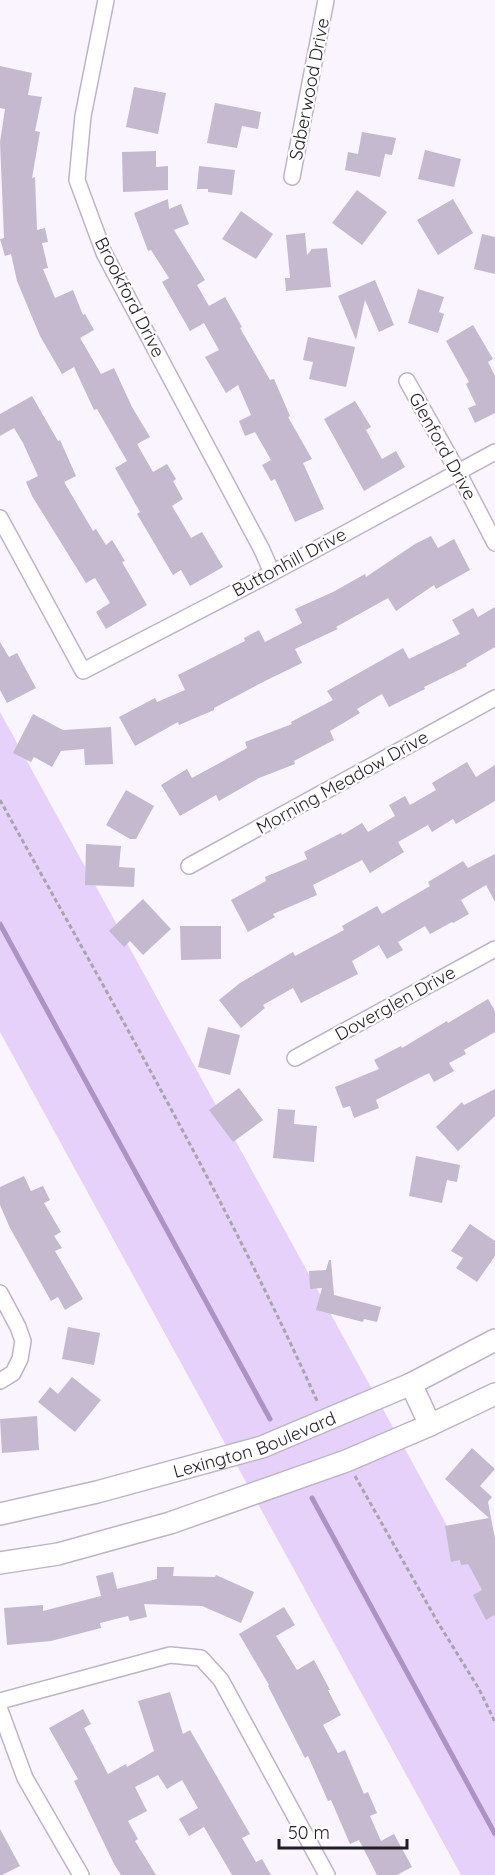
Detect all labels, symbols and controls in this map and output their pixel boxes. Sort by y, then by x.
street label: Saberwood Drive [284,16,334,162]
street label: Brookford Drive [90,233,170,361]
street label: Glenford Drive [404,388,482,504]
street label: Buttonhill Drive [228,522,350,602]
street label: Morning Meadow Drive [252,725,432,839]
street label: Doverglen Drive [331,960,459,1046]
street label: Lexington Boulevard [170,1406,339,1482]
scale bar [279,1812,406,1850]
text: 50 m [288,1821,330,1844]

